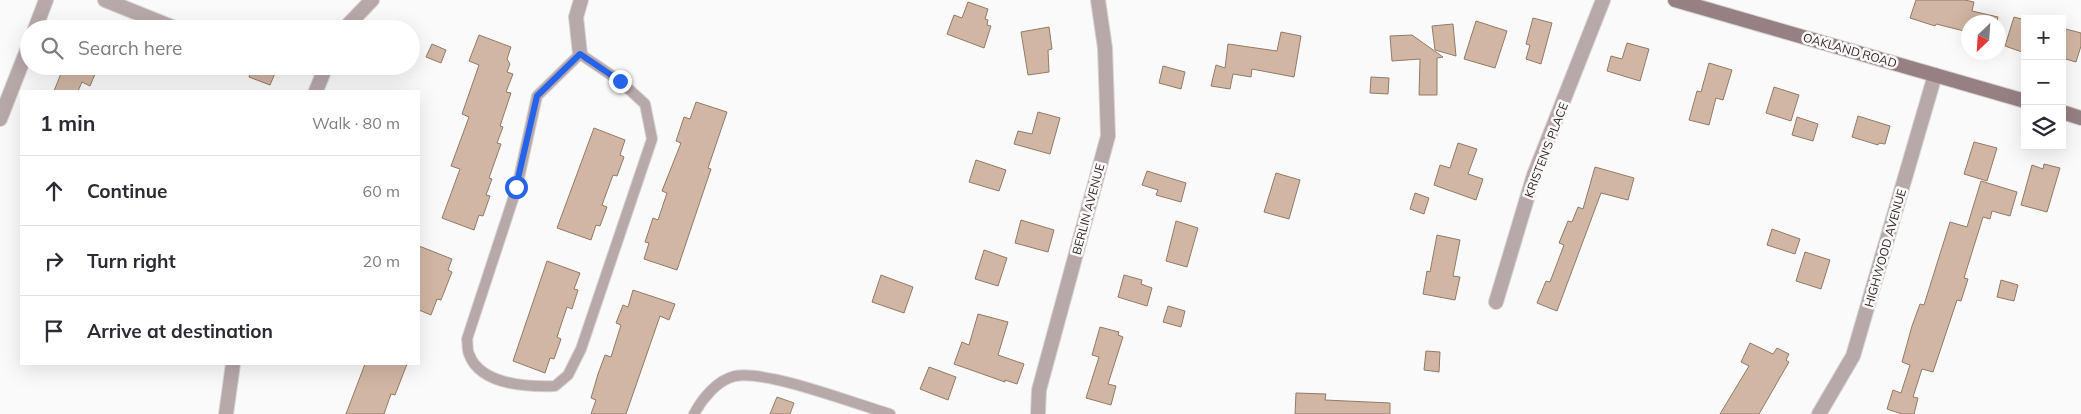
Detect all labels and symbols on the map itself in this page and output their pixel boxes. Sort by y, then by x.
north arrow [1961,15,2006,60]
street label: OAKLAND ROAD [1801,29,1899,71]
route end [609,70,632,93]
street label: KRISTEN'S PLACE [1521,100,1571,200]
street label: BERLIN AVENUE [1069,162,1107,256]
route start [505,176,528,199]
street label: HIGHWOOD AVENUE [1861,187,1909,309]

